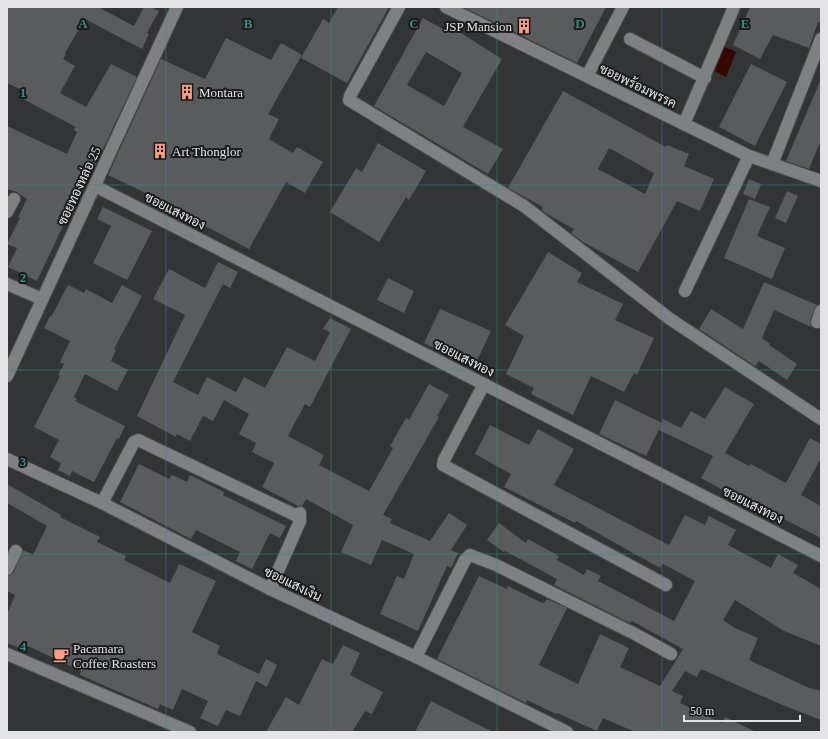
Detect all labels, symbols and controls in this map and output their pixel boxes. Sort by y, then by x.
text: A [78,16,88,31]
text: B [244,16,253,31]
text: C [409,16,419,31]
text: D [575,16,585,31]
text: E [741,16,749,31]
building icon: JSP Mansion [515,17,533,35]
place label: JSP Mansion [444,19,512,34]
street label: ซอยพร้อมพรรค [597,59,680,111]
building icon: Montara [178,83,196,101]
text: 1 [20,85,26,100]
place label: Montara [199,85,243,100]
building icon: Art Thonglor [151,142,169,160]
street label: ซอยทองหล่อ 25 [54,144,104,228]
place label: Art Thonglor [172,144,241,159]
street label: ซอยแสงทอง [142,189,208,233]
text: 2 [20,270,26,285]
street label: ซอยแสงทอง [431,336,497,380]
text: 3 [20,454,27,469]
street label: ซอยแสงทอง [720,483,786,527]
street label: ซอยแสงเงิน [262,563,325,604]
text: 4 [20,639,27,654]
place label: Pacamara Coffee Roasters [73,641,156,671]
cafe icon: Pacamara Coffee Roasters [52,646,70,664]
scale bar [684,697,800,723]
text: 50 m [690,704,715,718]

